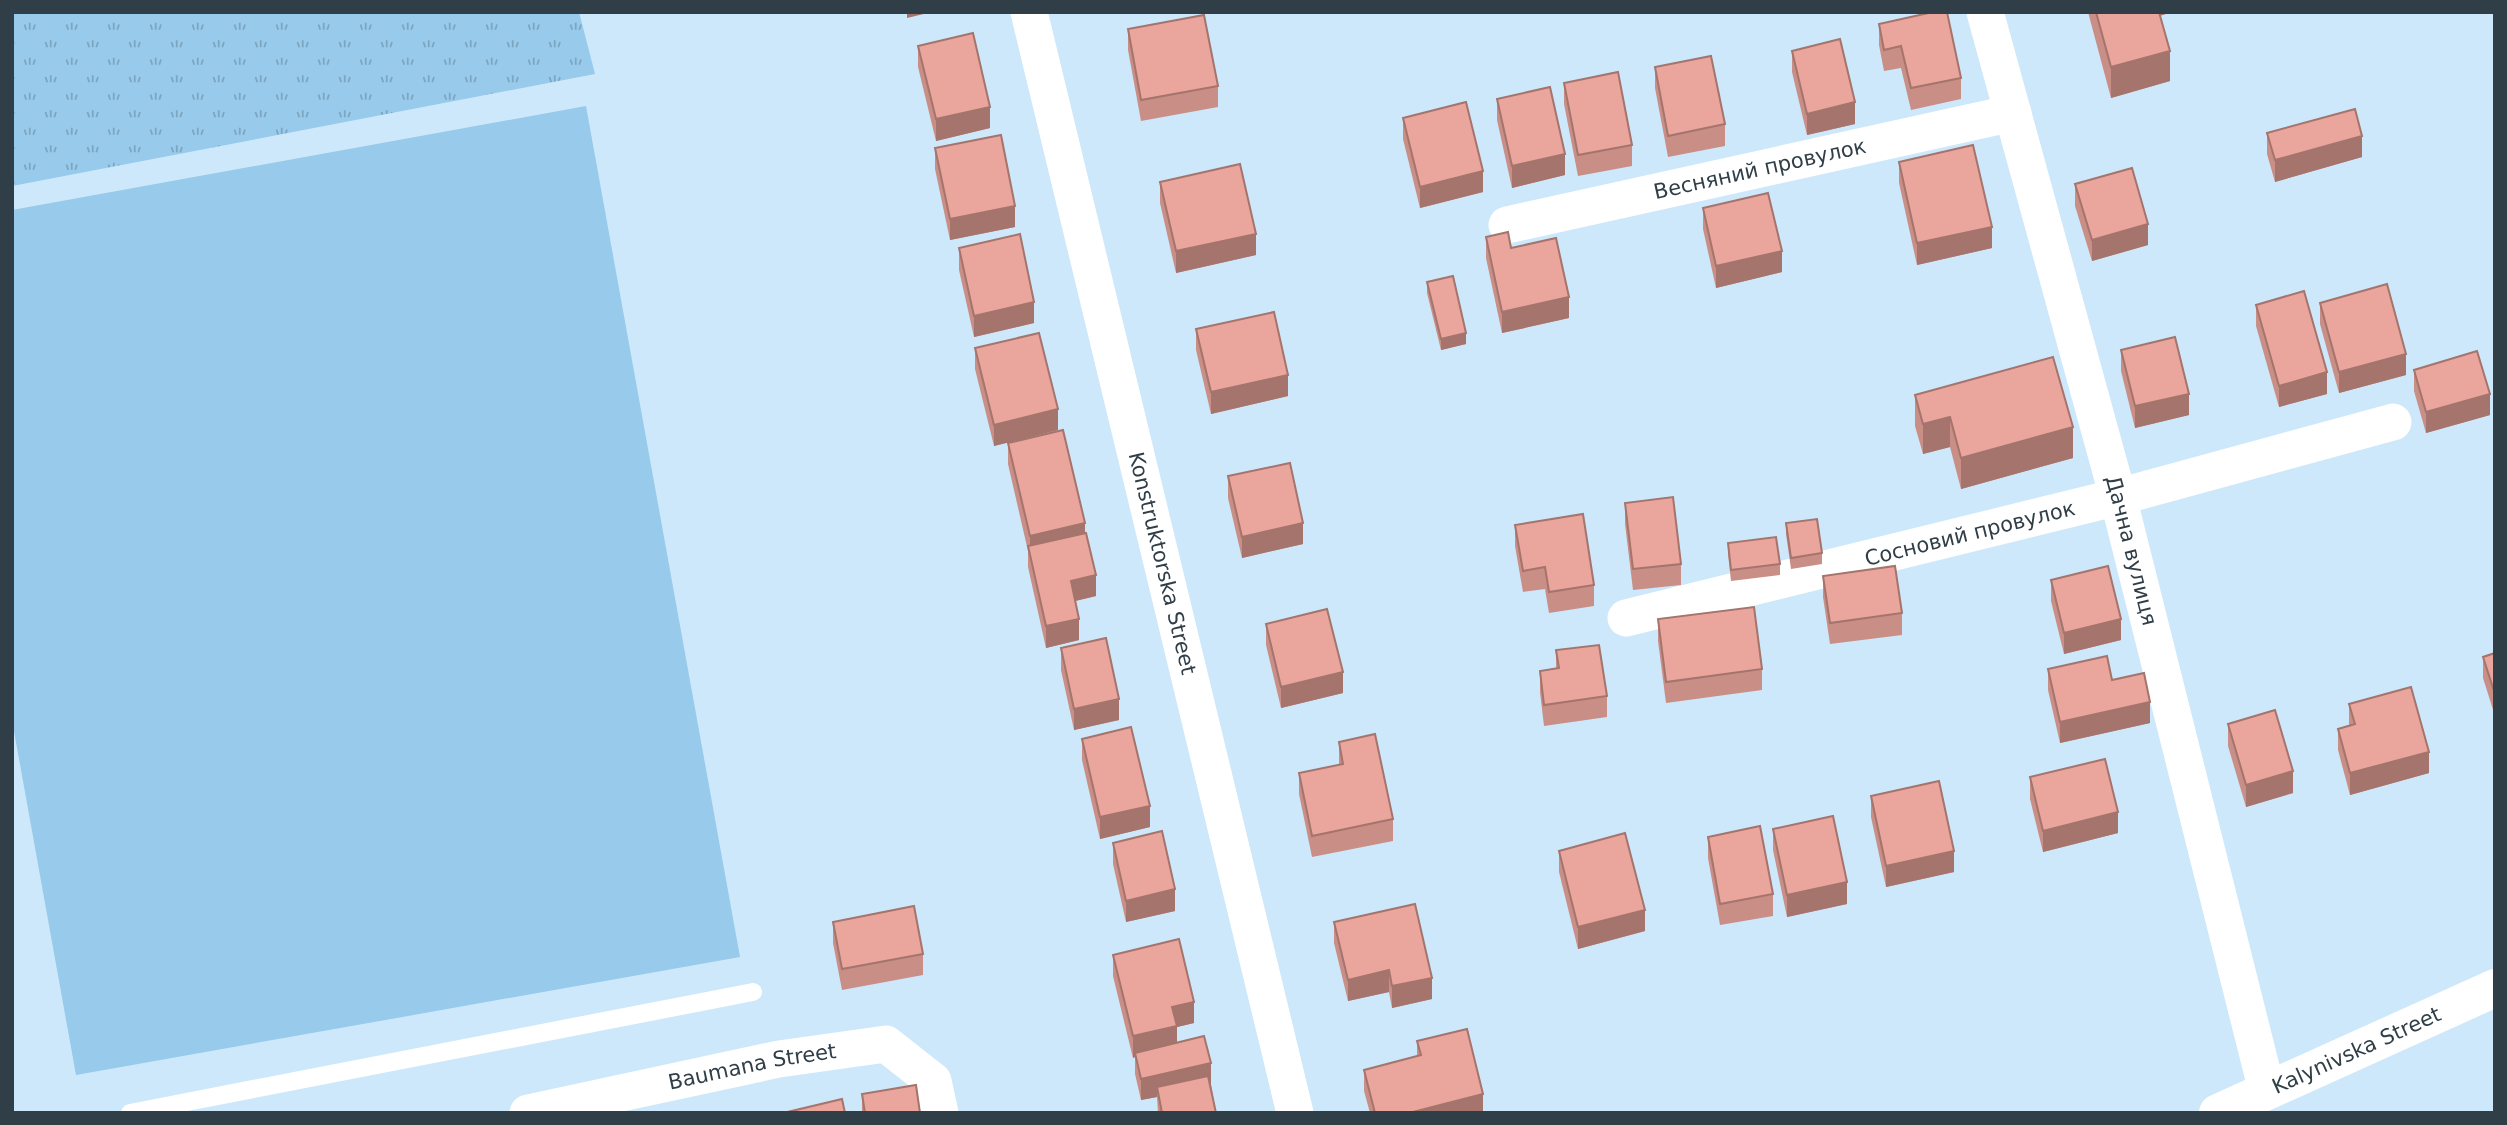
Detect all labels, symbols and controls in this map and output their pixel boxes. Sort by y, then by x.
street label: Весняний провулок [1651,134,1868,204]
street label: Konstruktorska Street [1124,449,1201,677]
street label: Дачна вулиця [2101,473,2162,628]
street label: Сосновий провулок [1862,496,2077,571]
street label: Kalynivska Street [2269,1002,2445,1099]
street label: Baumana Street [666,1039,838,1095]

